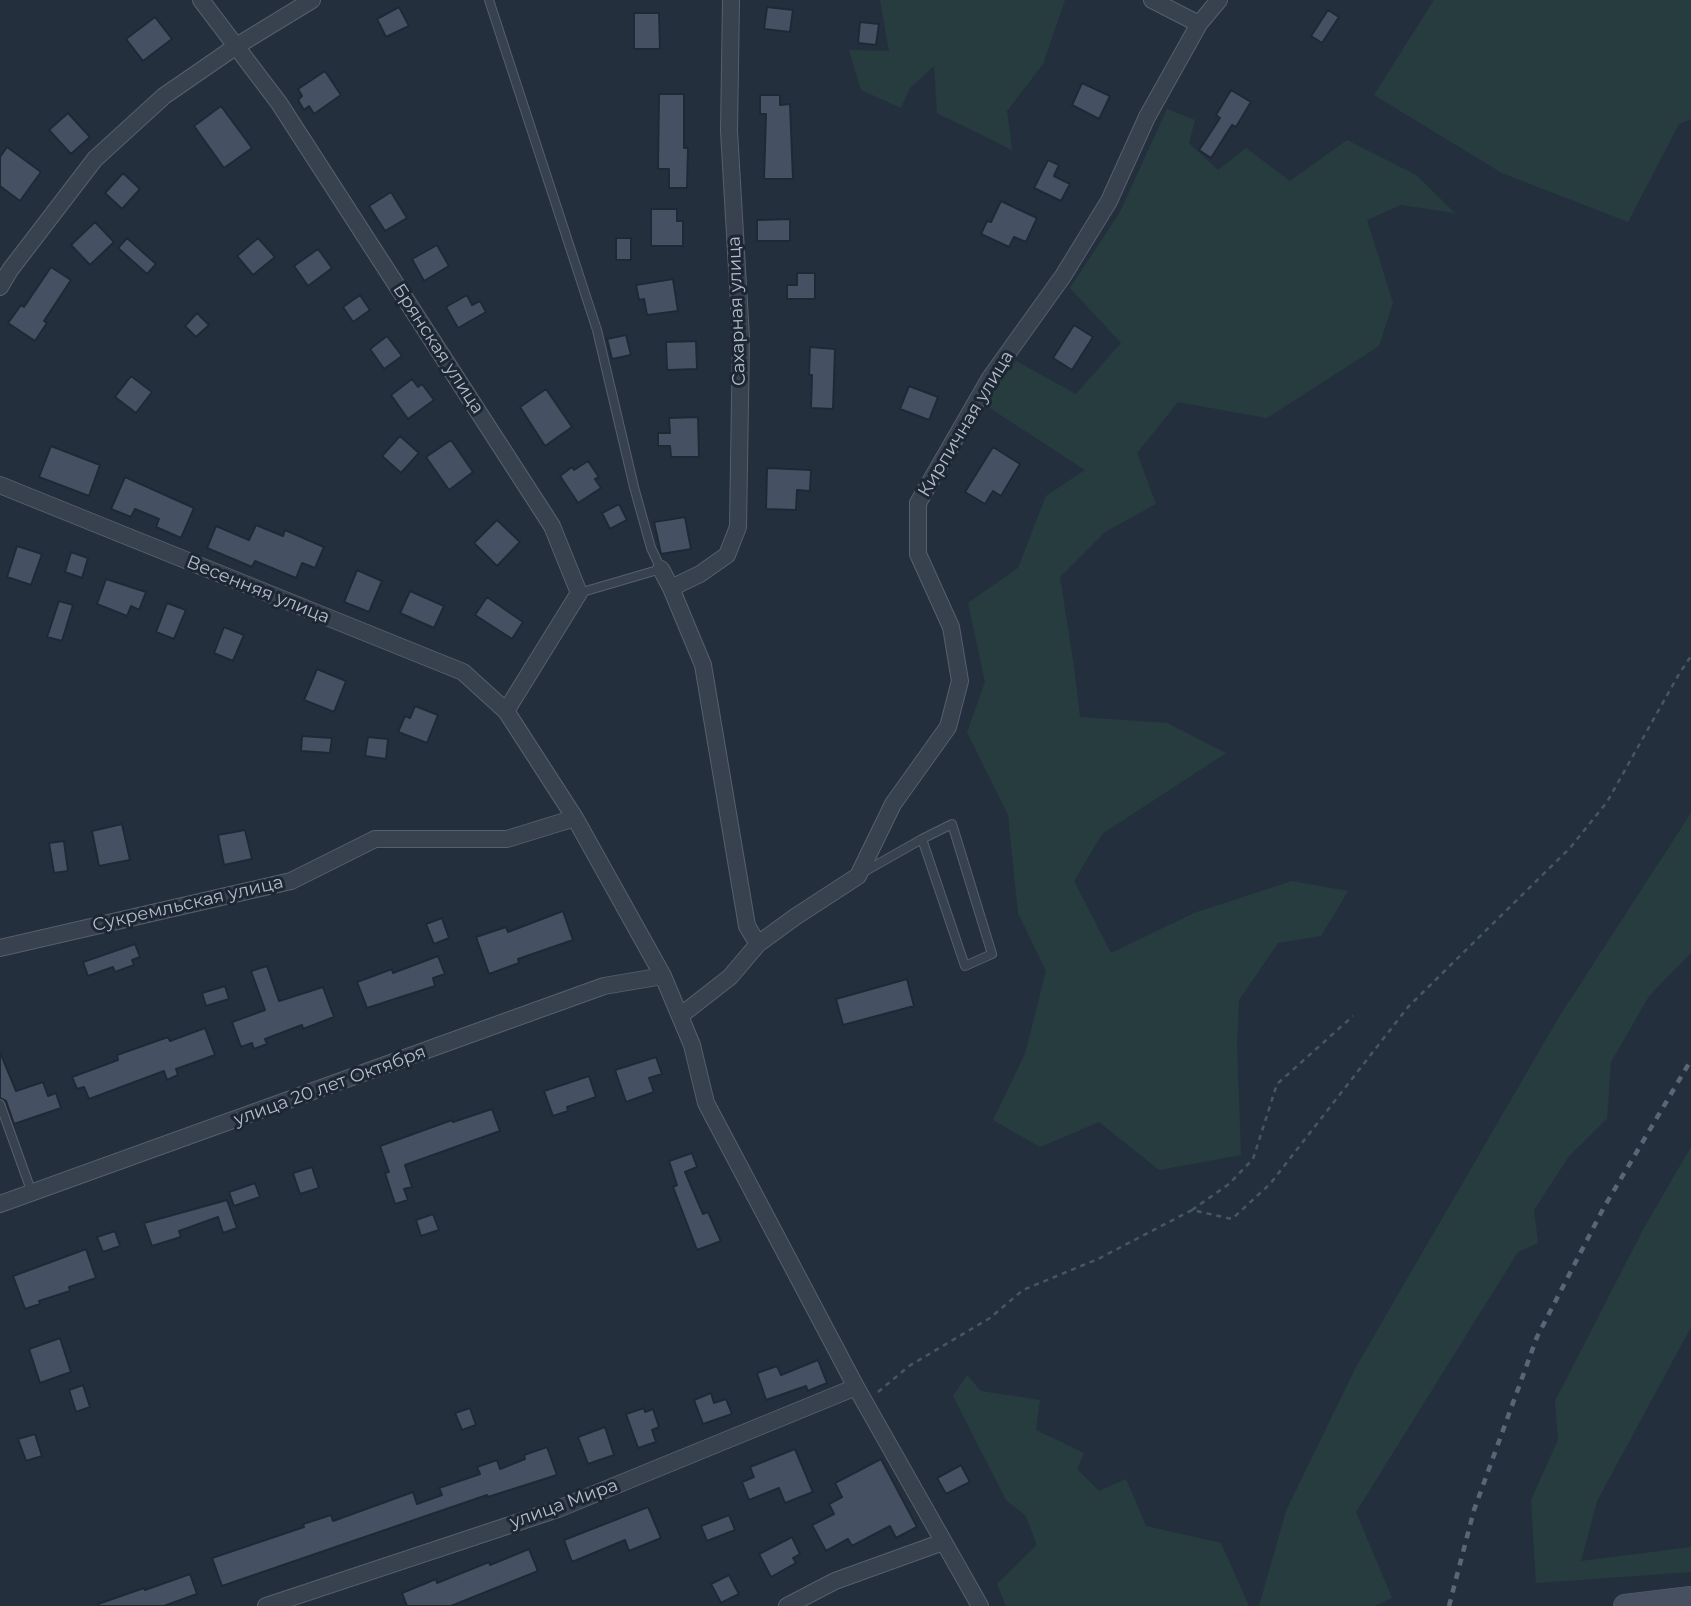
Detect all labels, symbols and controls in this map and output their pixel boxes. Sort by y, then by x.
street label: Сахарная улица [724,236,750,386]
street label: Брянская улица [388,280,488,418]
street label: Кирпичная улица [914,347,1018,501]
street label: Весенняя улица [183,551,333,629]
street label: Сукремльская улица [90,872,286,936]
street label: улица 20 лет Октября [231,1041,429,1131]
street label: улица Мира [507,1474,621,1534]

